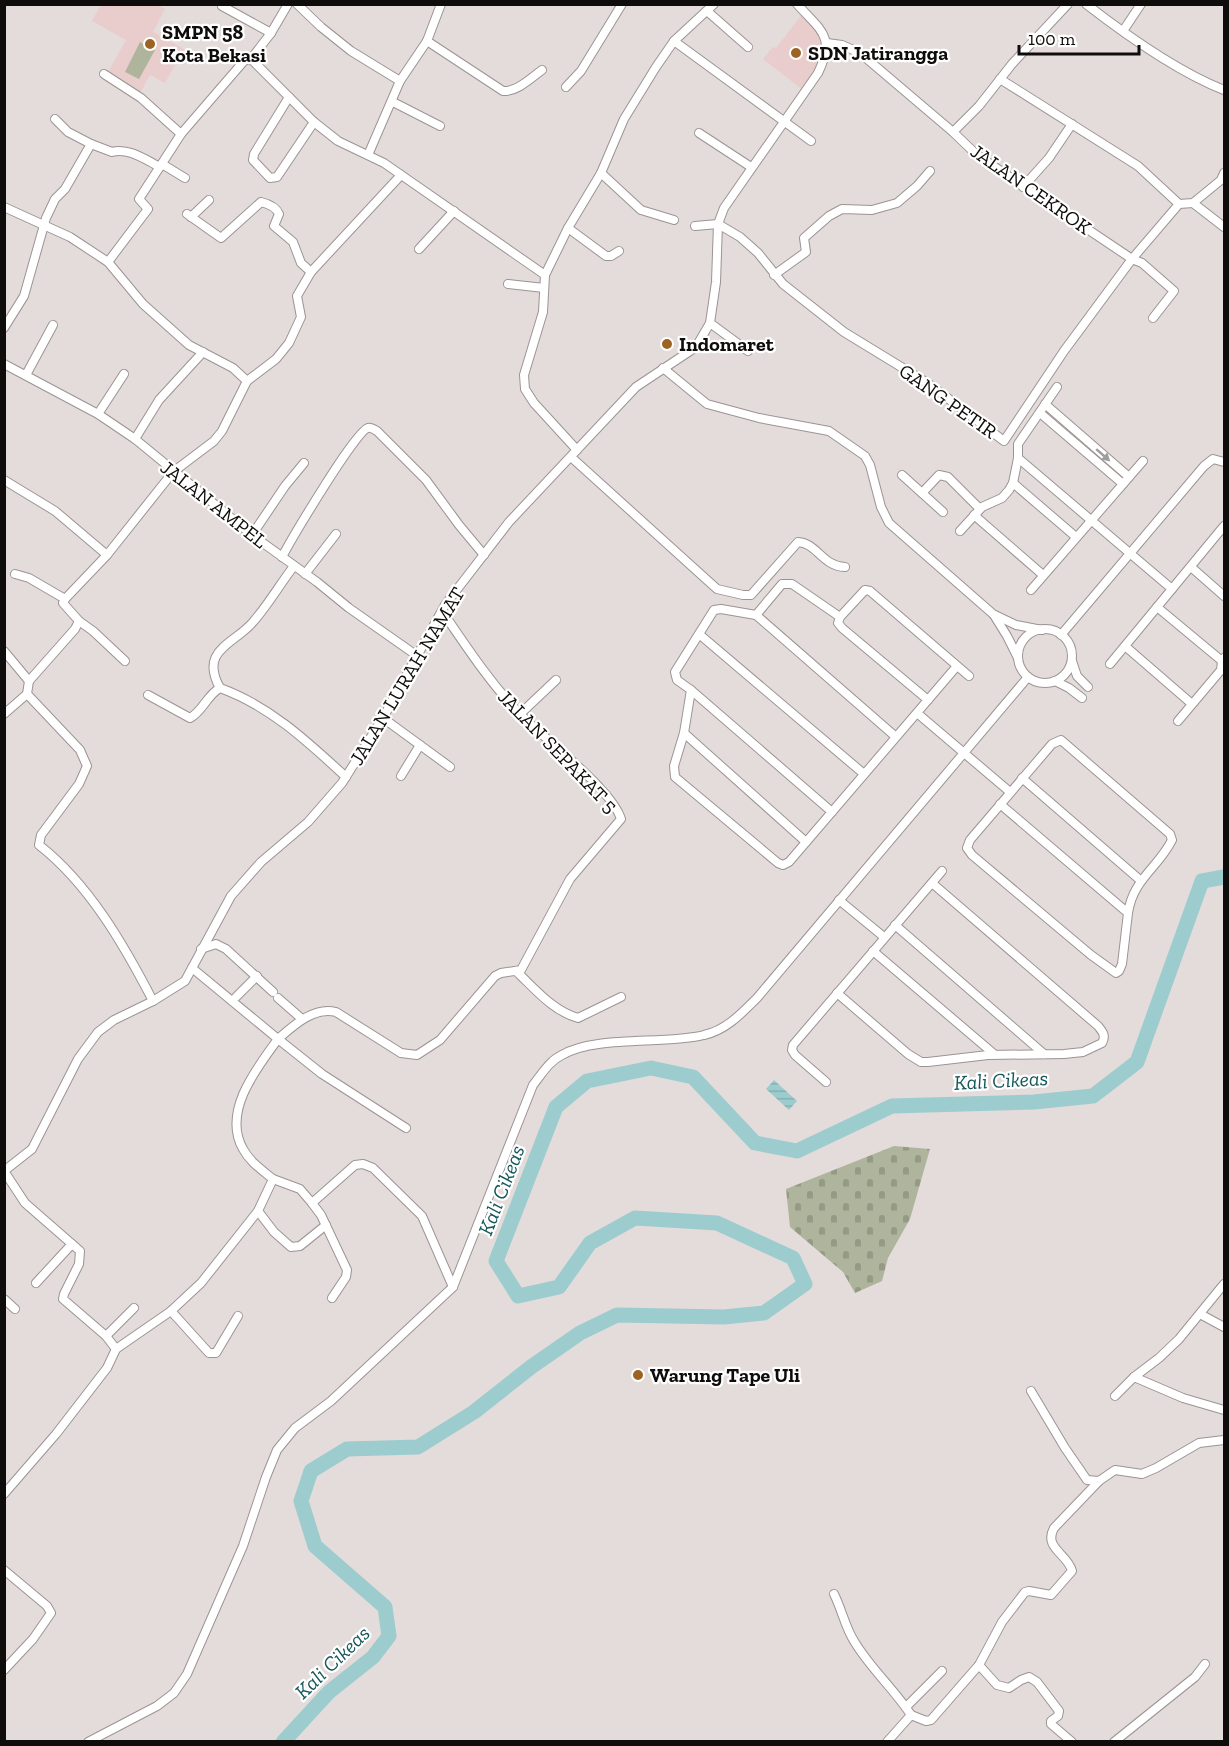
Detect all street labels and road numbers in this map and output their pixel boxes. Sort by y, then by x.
street label: JALAN CEKROK [966,139,1096,239]
street label: GANG PETIR [895,359,1002,444]
street label: JALAN AMPEL [156,455,272,553]
street label: JALAN LURAH NAMAT [344,583,470,769]
street label: JALAN SEPAKAT 5 [493,684,623,818]

